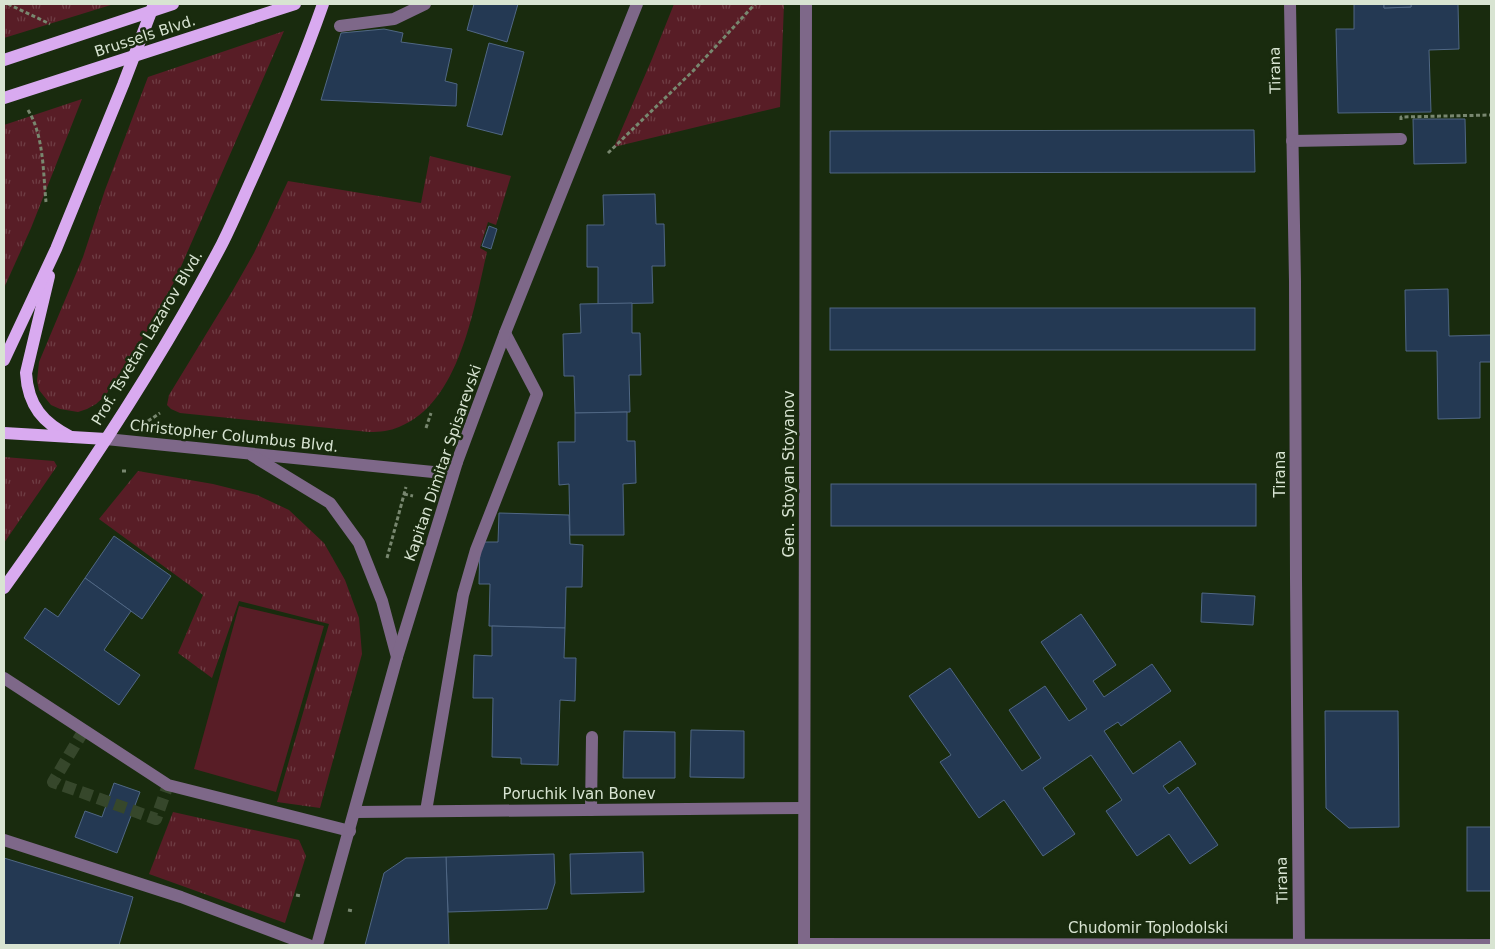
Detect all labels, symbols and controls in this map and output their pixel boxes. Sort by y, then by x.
street label: Brussels Blvd. [92,11,198,61]
street label: Tirana [1266,46,1284,95]
street label: Prof. Tsvetan Lazarov Blvd. [88,247,206,429]
street label: Kapitan Dimitar Spisarevski [401,362,485,564]
street label: Gen. Stoyan Stoyanov [780,390,798,558]
street label: Christopher Columbus Blvd. [129,416,339,456]
street label: Tirana [1271,451,1289,498]
street label: Рoruchik Ivan Bonev [502,785,656,803]
street label: Tirana [1273,856,1291,905]
street label: Chudomir Toplodolski [1068,919,1228,937]

